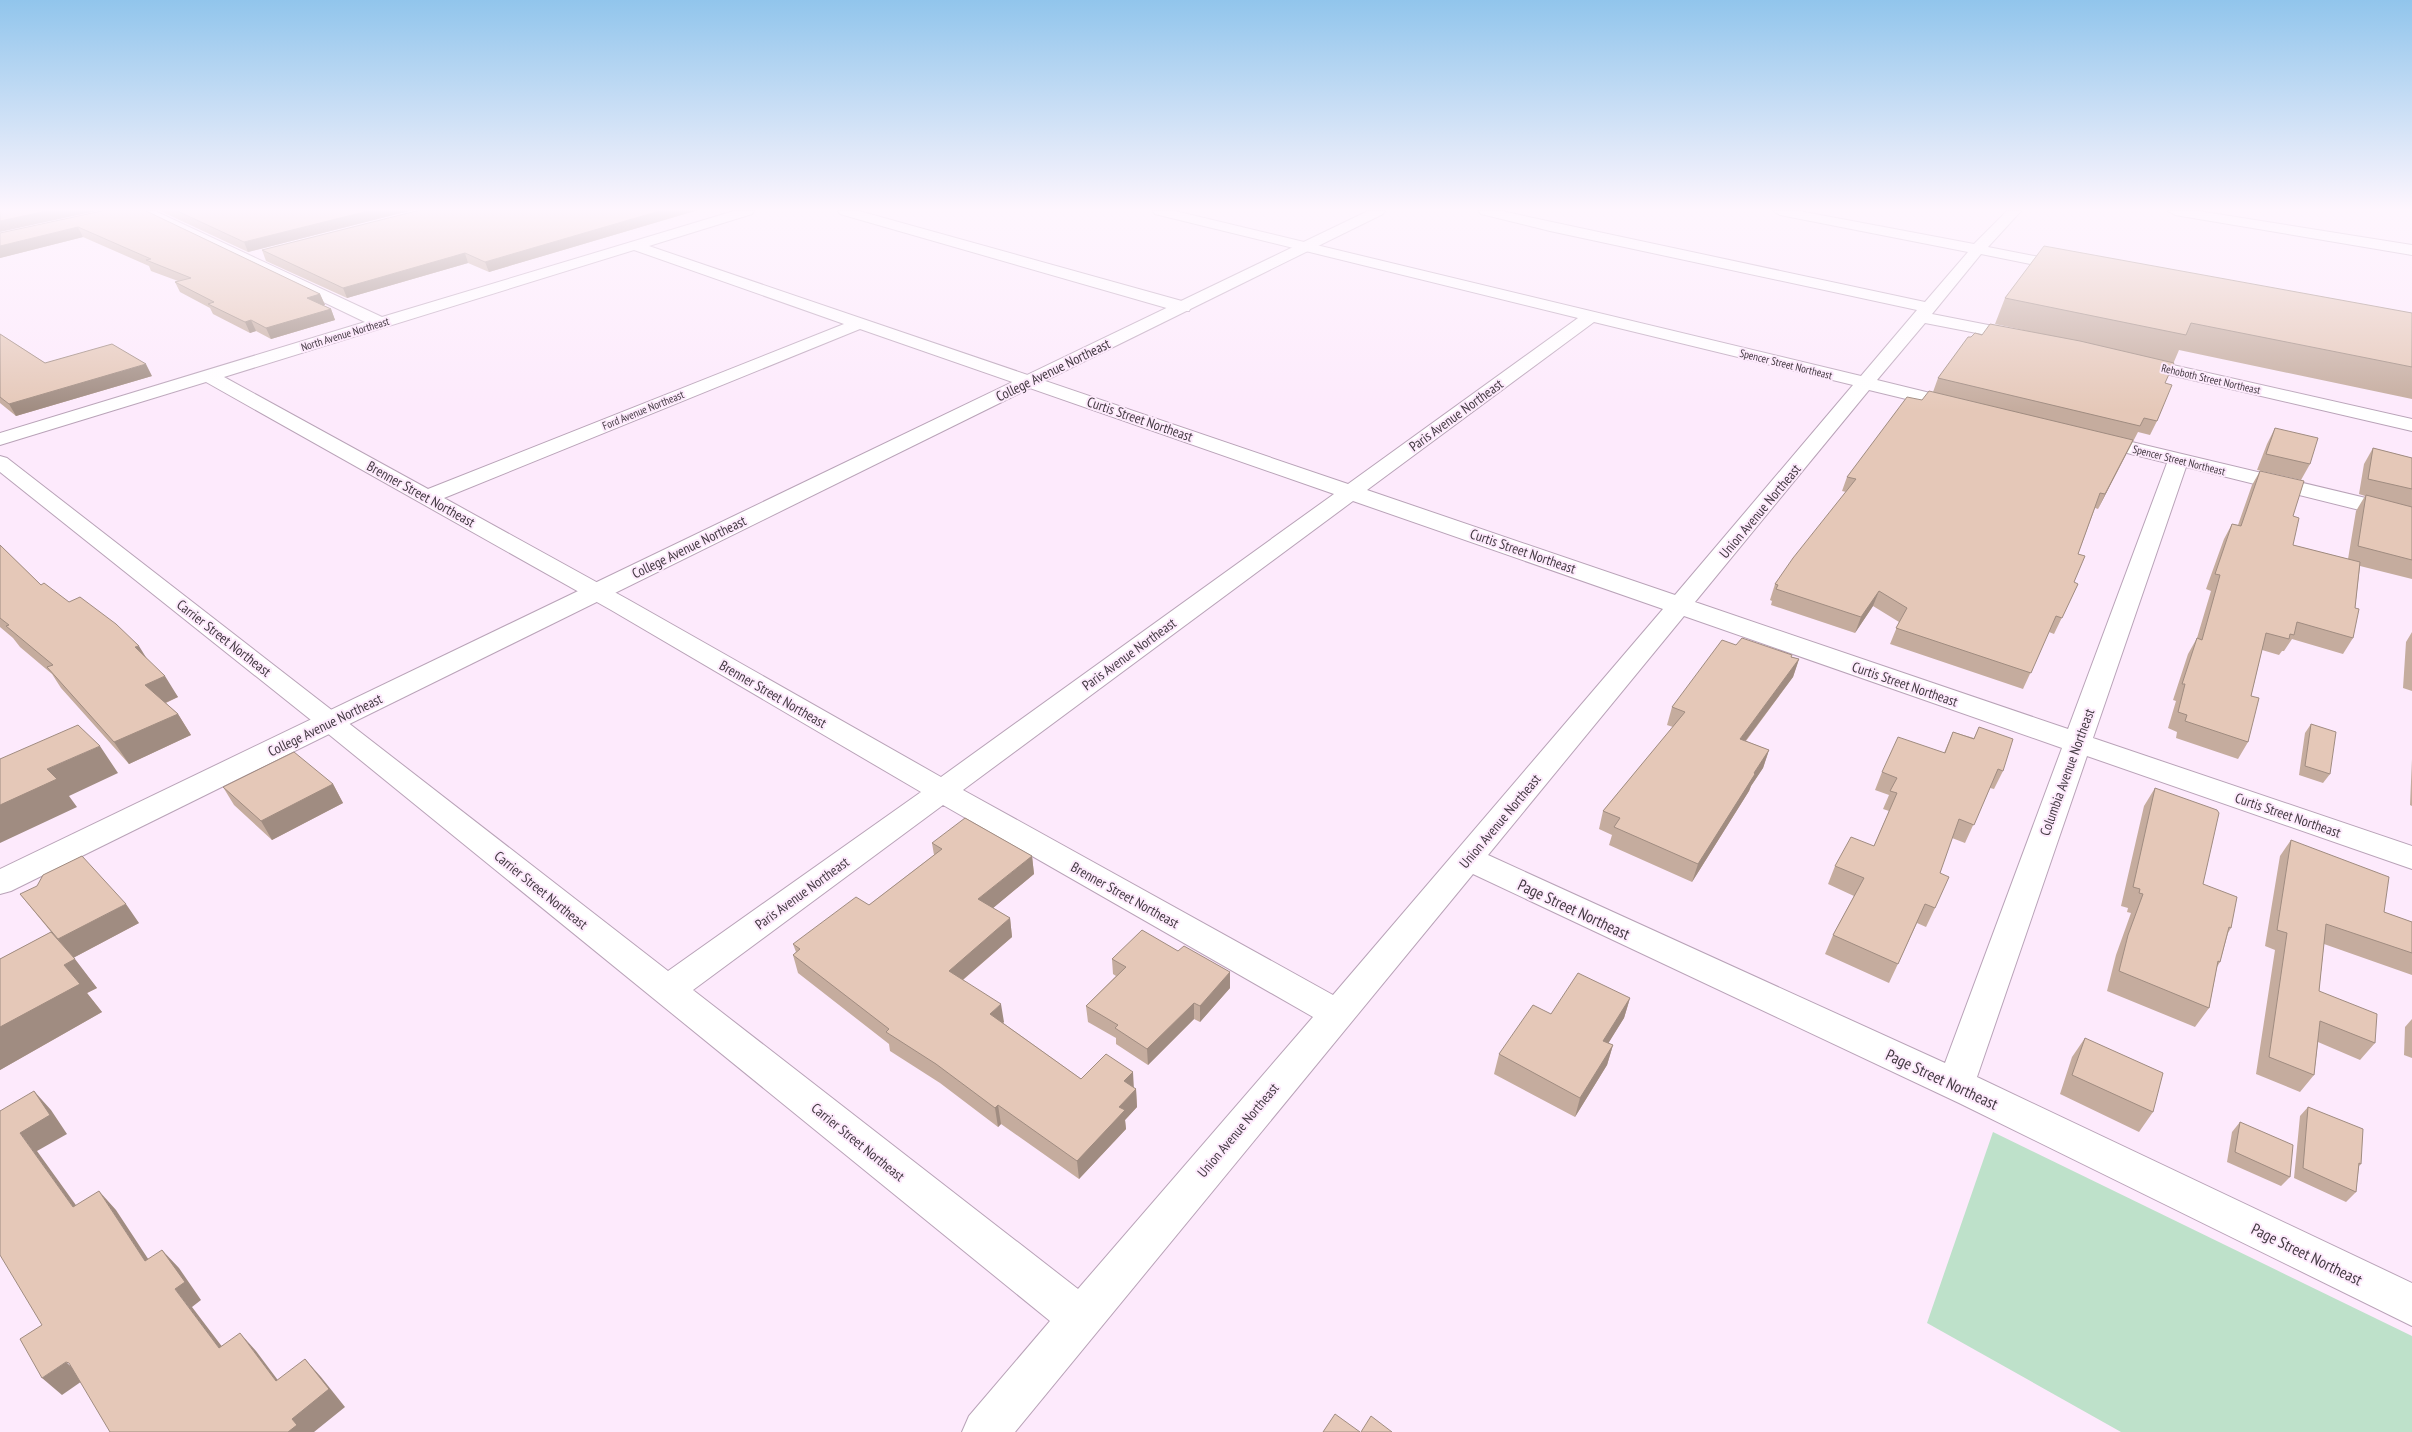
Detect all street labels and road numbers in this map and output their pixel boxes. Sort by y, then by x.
street label: North Avenue Northeast [299,314,391,354]
street label: College Avenue Northeast [993,334,1113,405]
street label: Spencer Street Northeast [1738,346,1834,382]
street label: Rehoboth Street Northeast [2160,361,2262,397]
street label: Paris Avenue Northeast [1405,375,1507,455]
street label: Ford Avenue Northeast [600,387,686,433]
street label: Curtis Street Northeast [1085,392,1195,446]
street label: Spencer Street Northeast [2131,442,2227,478]
street label: Brenner Street Northeast [364,457,478,531]
street label: Union Avenue Northeast [1715,460,1805,562]
street label: College Avenue Northeast [629,511,749,582]
street label: Curtis Street Northeast [1468,524,1578,578]
street label: Carrier Street Northeast [173,596,275,681]
street label: Paris Avenue Northeast [1078,614,1180,694]
street label: Brenner Street Northeast [716,656,830,732]
street label: Curtis Street Northeast [1850,657,1960,711]
street label: College Avenue Northeast [265,689,385,760]
street label: Columbia Avenue Northeast [2036,706,2098,838]
street label: Union Avenue Northeast [1455,770,1545,872]
street label: Curtis Street Northeast [2233,788,2343,842]
street label: Carrier Street Northeast [491,847,591,933]
street label: Paris Avenue Northeast [751,853,853,933]
street label: Brenner Street Northeast [1068,858,1182,932]
street label: Page Street Northeast [1515,874,1634,944]
street label: Page Street Northeast [1883,1044,2002,1114]
street label: Union Avenue Northeast [1193,1079,1283,1181]
street label: Carrier Street Northeast [808,1099,908,1185]
street label: Page Street Northeast [2248,1218,2366,1290]

